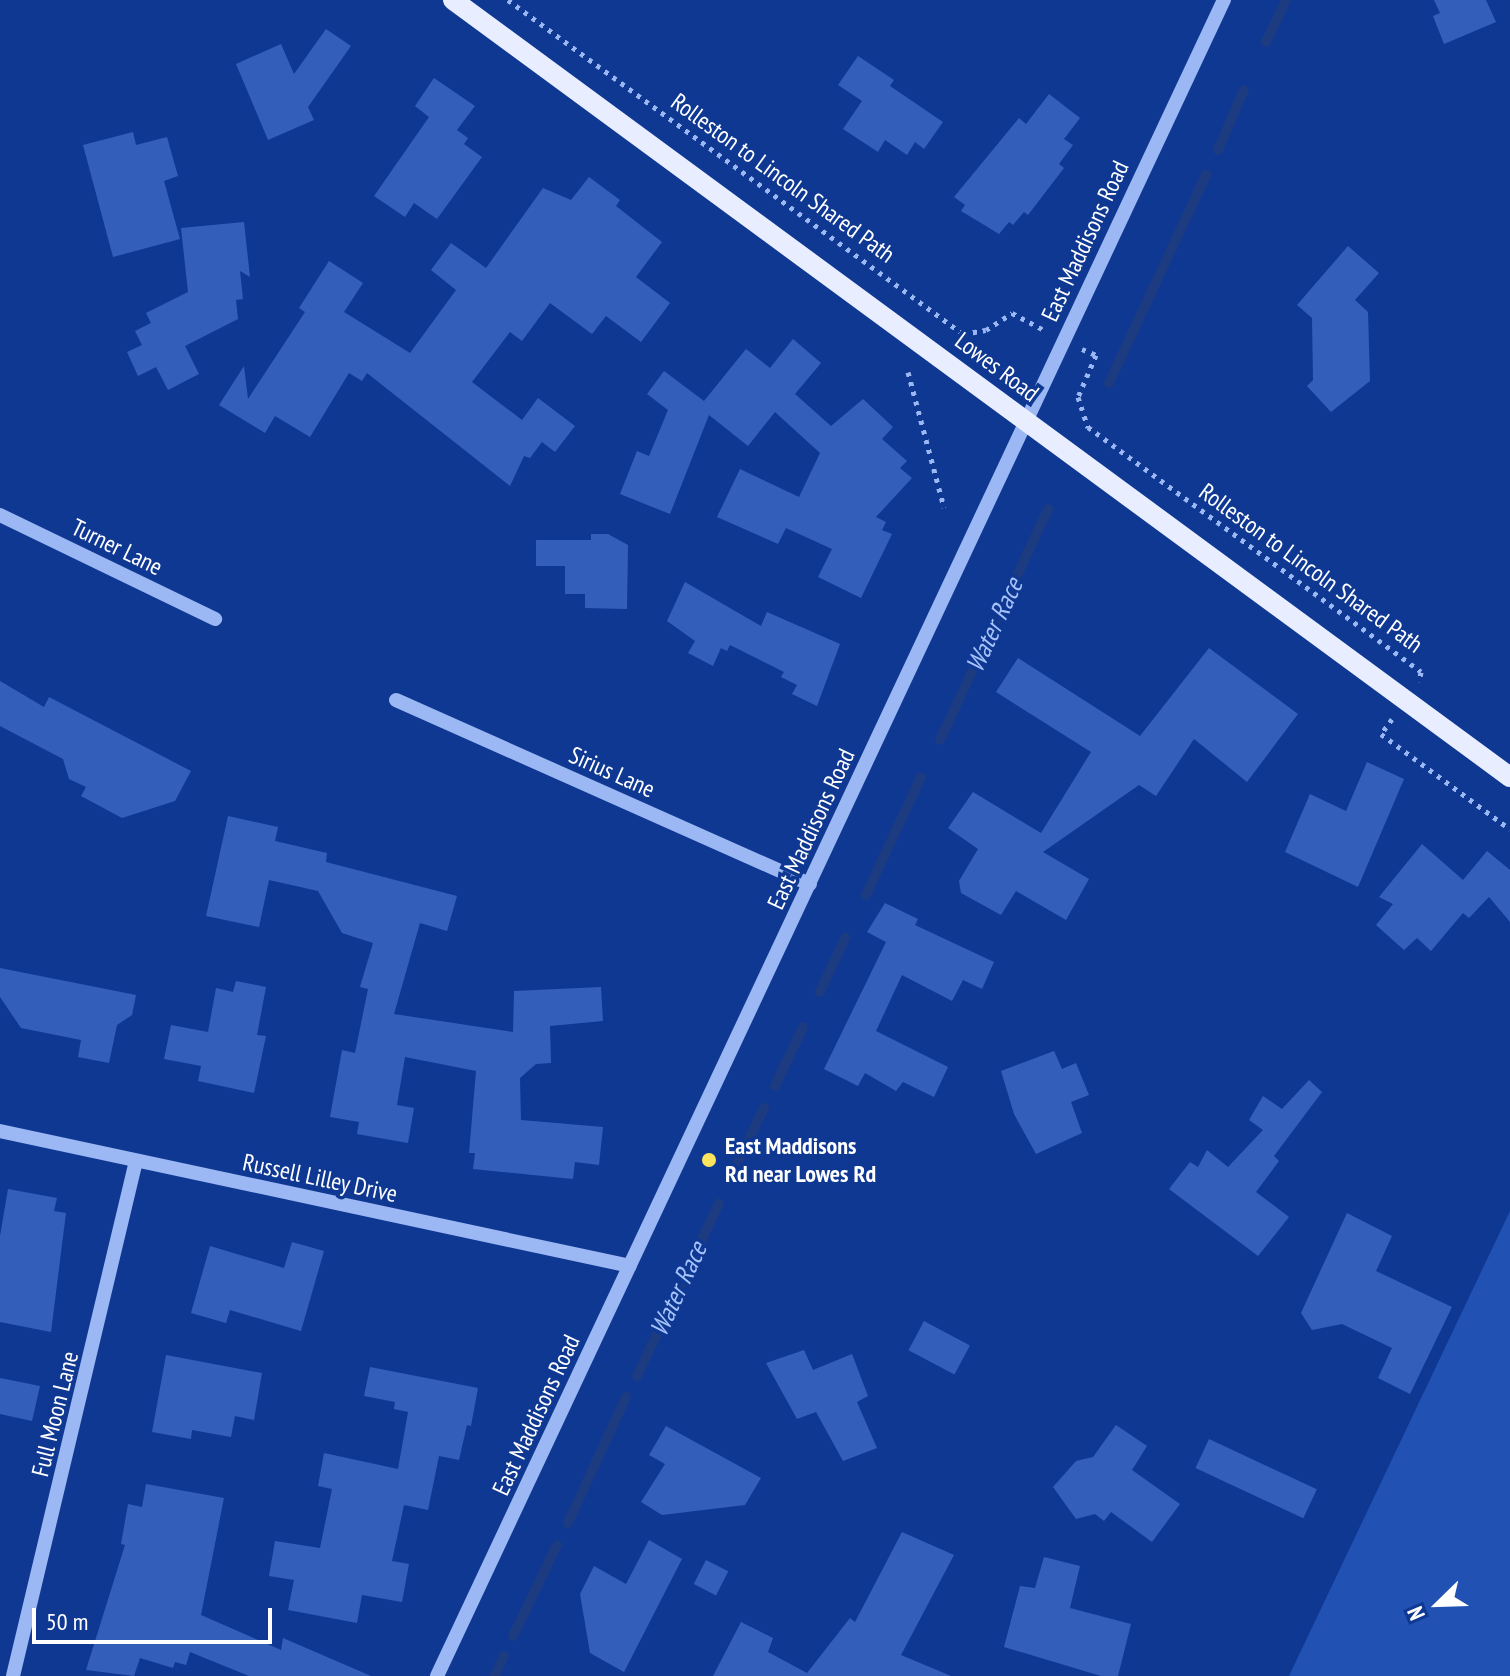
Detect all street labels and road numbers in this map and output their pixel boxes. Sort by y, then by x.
street label: Rolleston to Lincoln Shared Path [666,87,900,269]
street label: East Maddisons Road [1035,156,1135,326]
street label: Lowes Road [950,326,1044,408]
street label: Rolleston to Lincoln Shared Path [1194,477,1428,659]
street label: Turner Lane [67,513,167,581]
street label: Sirius Lane [565,740,659,804]
street label: East Maddisons Road [761,744,861,914]
street label: Russell Lilley Drive [240,1147,400,1209]
street label: East Maddisons Road [486,1330,586,1500]
street label: Full Moon Lane [26,1348,84,1480]

